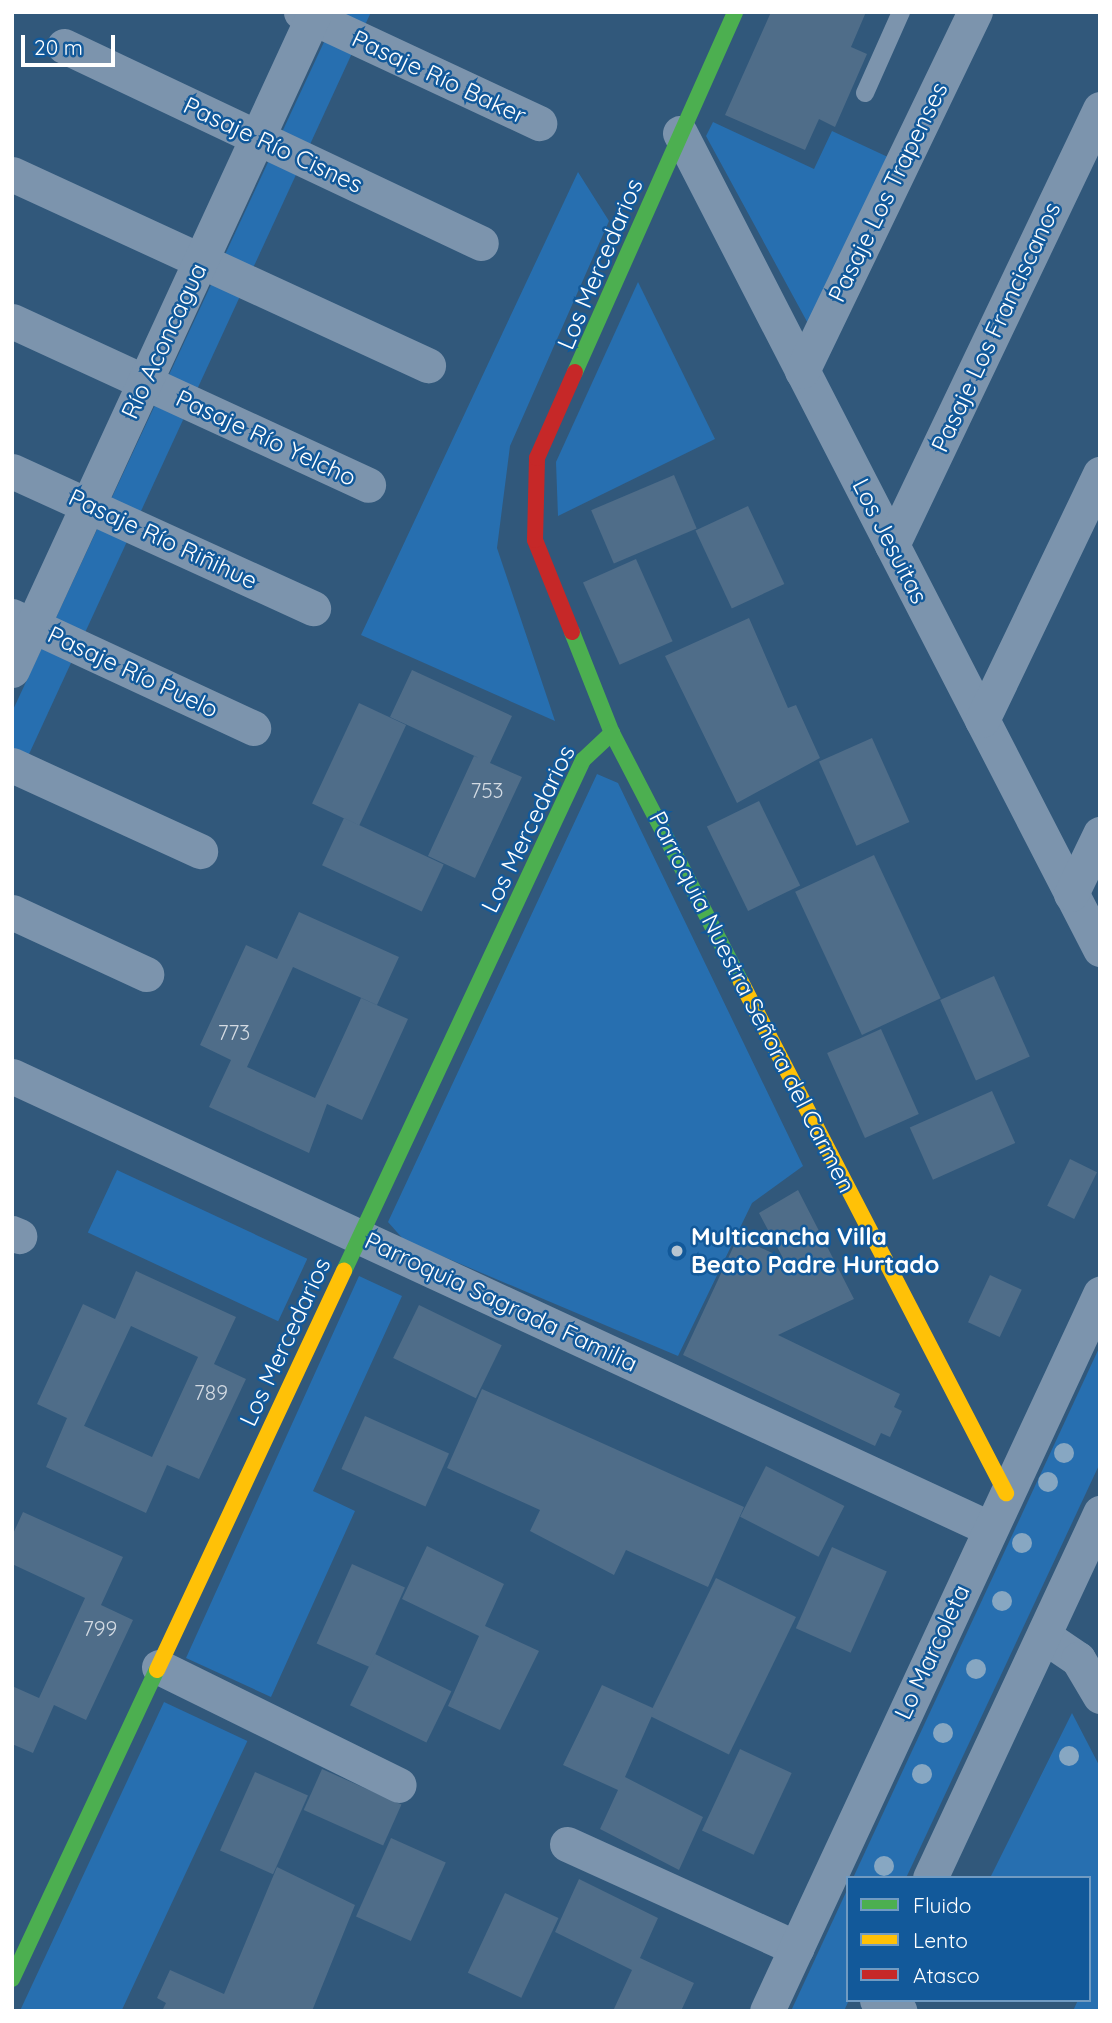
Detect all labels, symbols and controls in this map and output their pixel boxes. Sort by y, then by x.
scale bar [24,21,119,65]
street label: Pasaje Río Baker [347,24,531,130]
text: 20 m [34,34,83,60]
street label: Pasaje Los Trapenses [822,77,954,307]
street label: Pasaje Río Cisnes [179,91,367,199]
street label: Los Mercedarios [551,174,649,354]
street label: Pasaje Los Franciscanos [925,197,1067,457]
street label: Río Aconcagua [115,259,213,423]
street label: Pasaje Río Yelcho [171,384,361,492]
street label: Los Jesuitas [846,474,934,608]
street label: Pasaje Río Riñihue [64,483,262,595]
street label: Pasaje Río Puelo [43,620,223,724]
street label: Los Mercedarios [475,741,581,917]
house number: 753 [470,777,504,803]
street label: Parroquia Nuestra Señora del Carmen [643,807,861,1197]
house number: 773 [218,1019,250,1045]
place label: Multicancha Villa Beato Padre Hurtado [691,1223,939,1279]
street label: Parroquia Sagrada Familia [360,1226,642,1378]
marker: Multicancha Villa Beato Padre Hurtado [669,1243,685,1259]
street label: Los Mercedarios [233,1253,337,1431]
house number: 789 [194,1379,228,1405]
street label: Lo Marcoleta [888,1580,976,1724]
house number: 799 [83,1615,117,1641]
legend [846,1876,1091,2002]
text: Fluido [913,1892,971,1918]
text: Lento [913,1927,968,1953]
text: Atasco [913,1962,980,1988]

